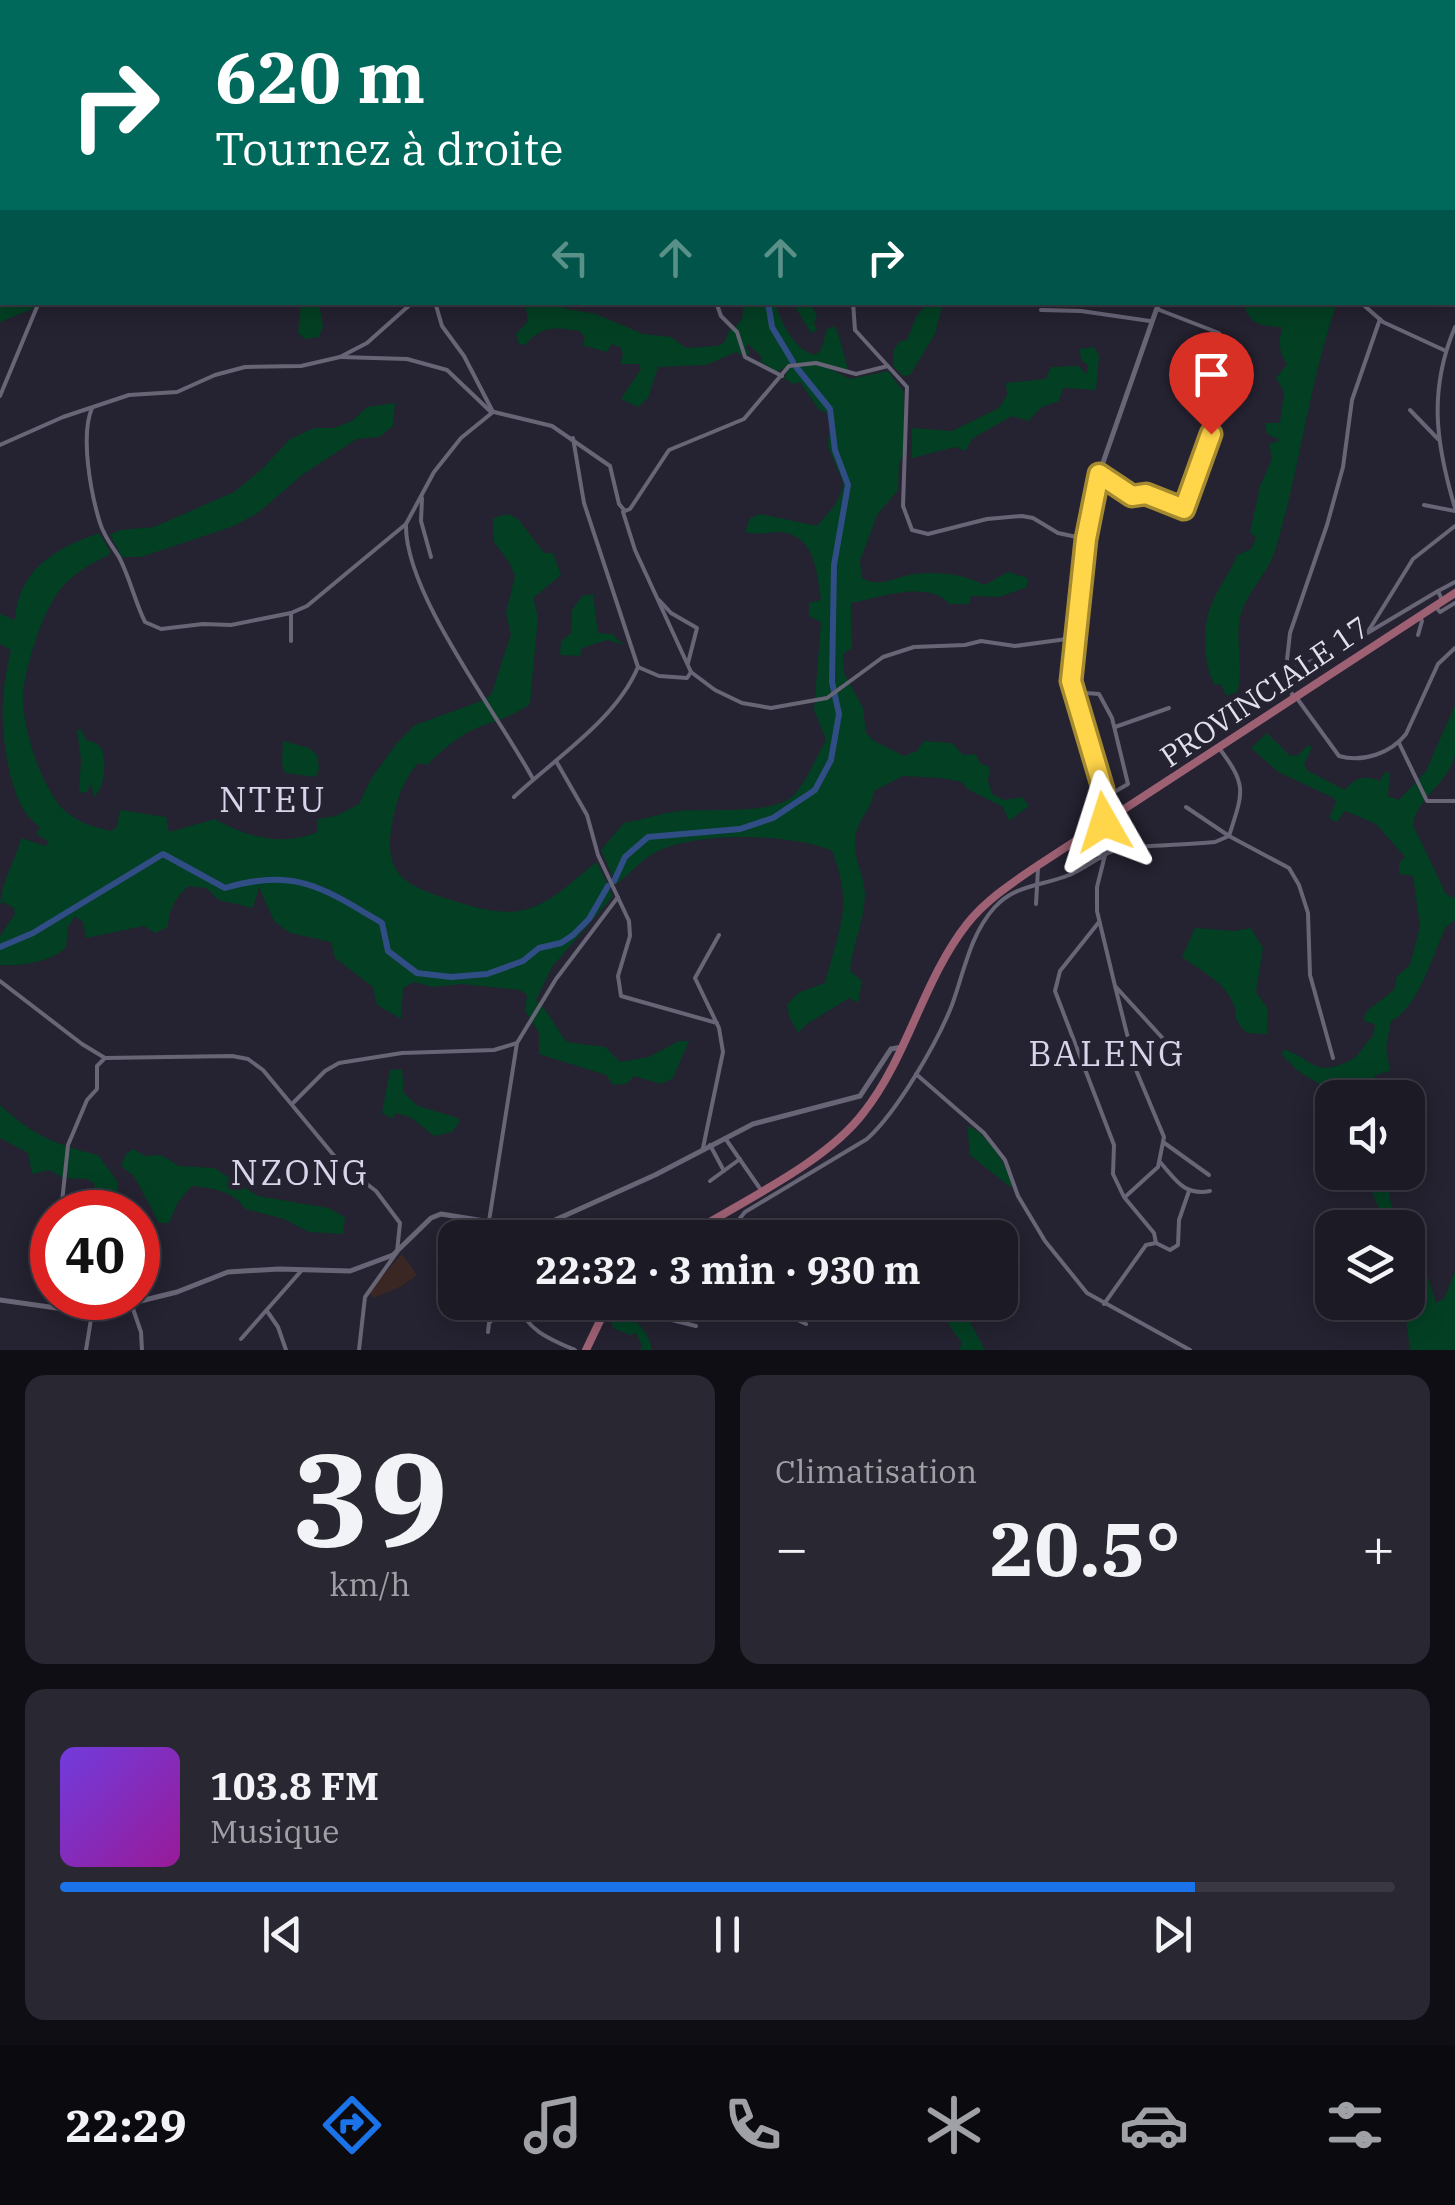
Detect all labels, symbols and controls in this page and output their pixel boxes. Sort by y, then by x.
text: 620 m [215,31,425,122]
icon: right [50,40,180,170]
text: Tournez à droite [215,119,563,177]
icon: left [543,230,598,285]
icon: ahead [648,230,703,285]
icon: ahead [753,230,808,285]
icon: right [858,230,913,285]
pin [1169,332,1254,435]
icon: arrive [1184,347,1239,402]
street label: PROVINCIALE 17 [1152,607,1376,775]
position arrow [1052,770,1156,874]
district label: NTEU [219,776,327,822]
district label: BALENG [1028,1030,1186,1076]
map controls [1315,1080,1425,1320]
button: sound [1315,1080,1425,1190]
district label: NZONG [230,1149,370,1195]
speed limit sign: 40 [30,1190,160,1320]
button: layers [1315,1210,1425,1320]
text: 22:32 · 3 min · 930 m [535,1245,921,1294]
text: 39 [292,1413,448,1582]
text: Climatisation [775,1450,977,1492]
text: 20.5° [989,1499,1181,1597]
text: − [775,1512,808,1583]
text: + [1362,1512,1395,1583]
text: km/h [330,1563,410,1605]
text: 103.8 FM [210,1761,379,1810]
text: Musique [210,1810,340,1852]
icon: previous [255,1907,310,1962]
icon: pause [700,1907,755,1962]
icon: next [1145,1907,1200,1962]
icon: directions [317,2090,387,2160]
icon: music [518,2090,588,2160]
icon: phone [718,2090,788,2160]
icon: climate [919,2090,989,2160]
icon: car [1119,2090,1189,2160]
icon: filters [1320,2090,1390,2160]
text: 22:29 [65,2096,187,2154]

